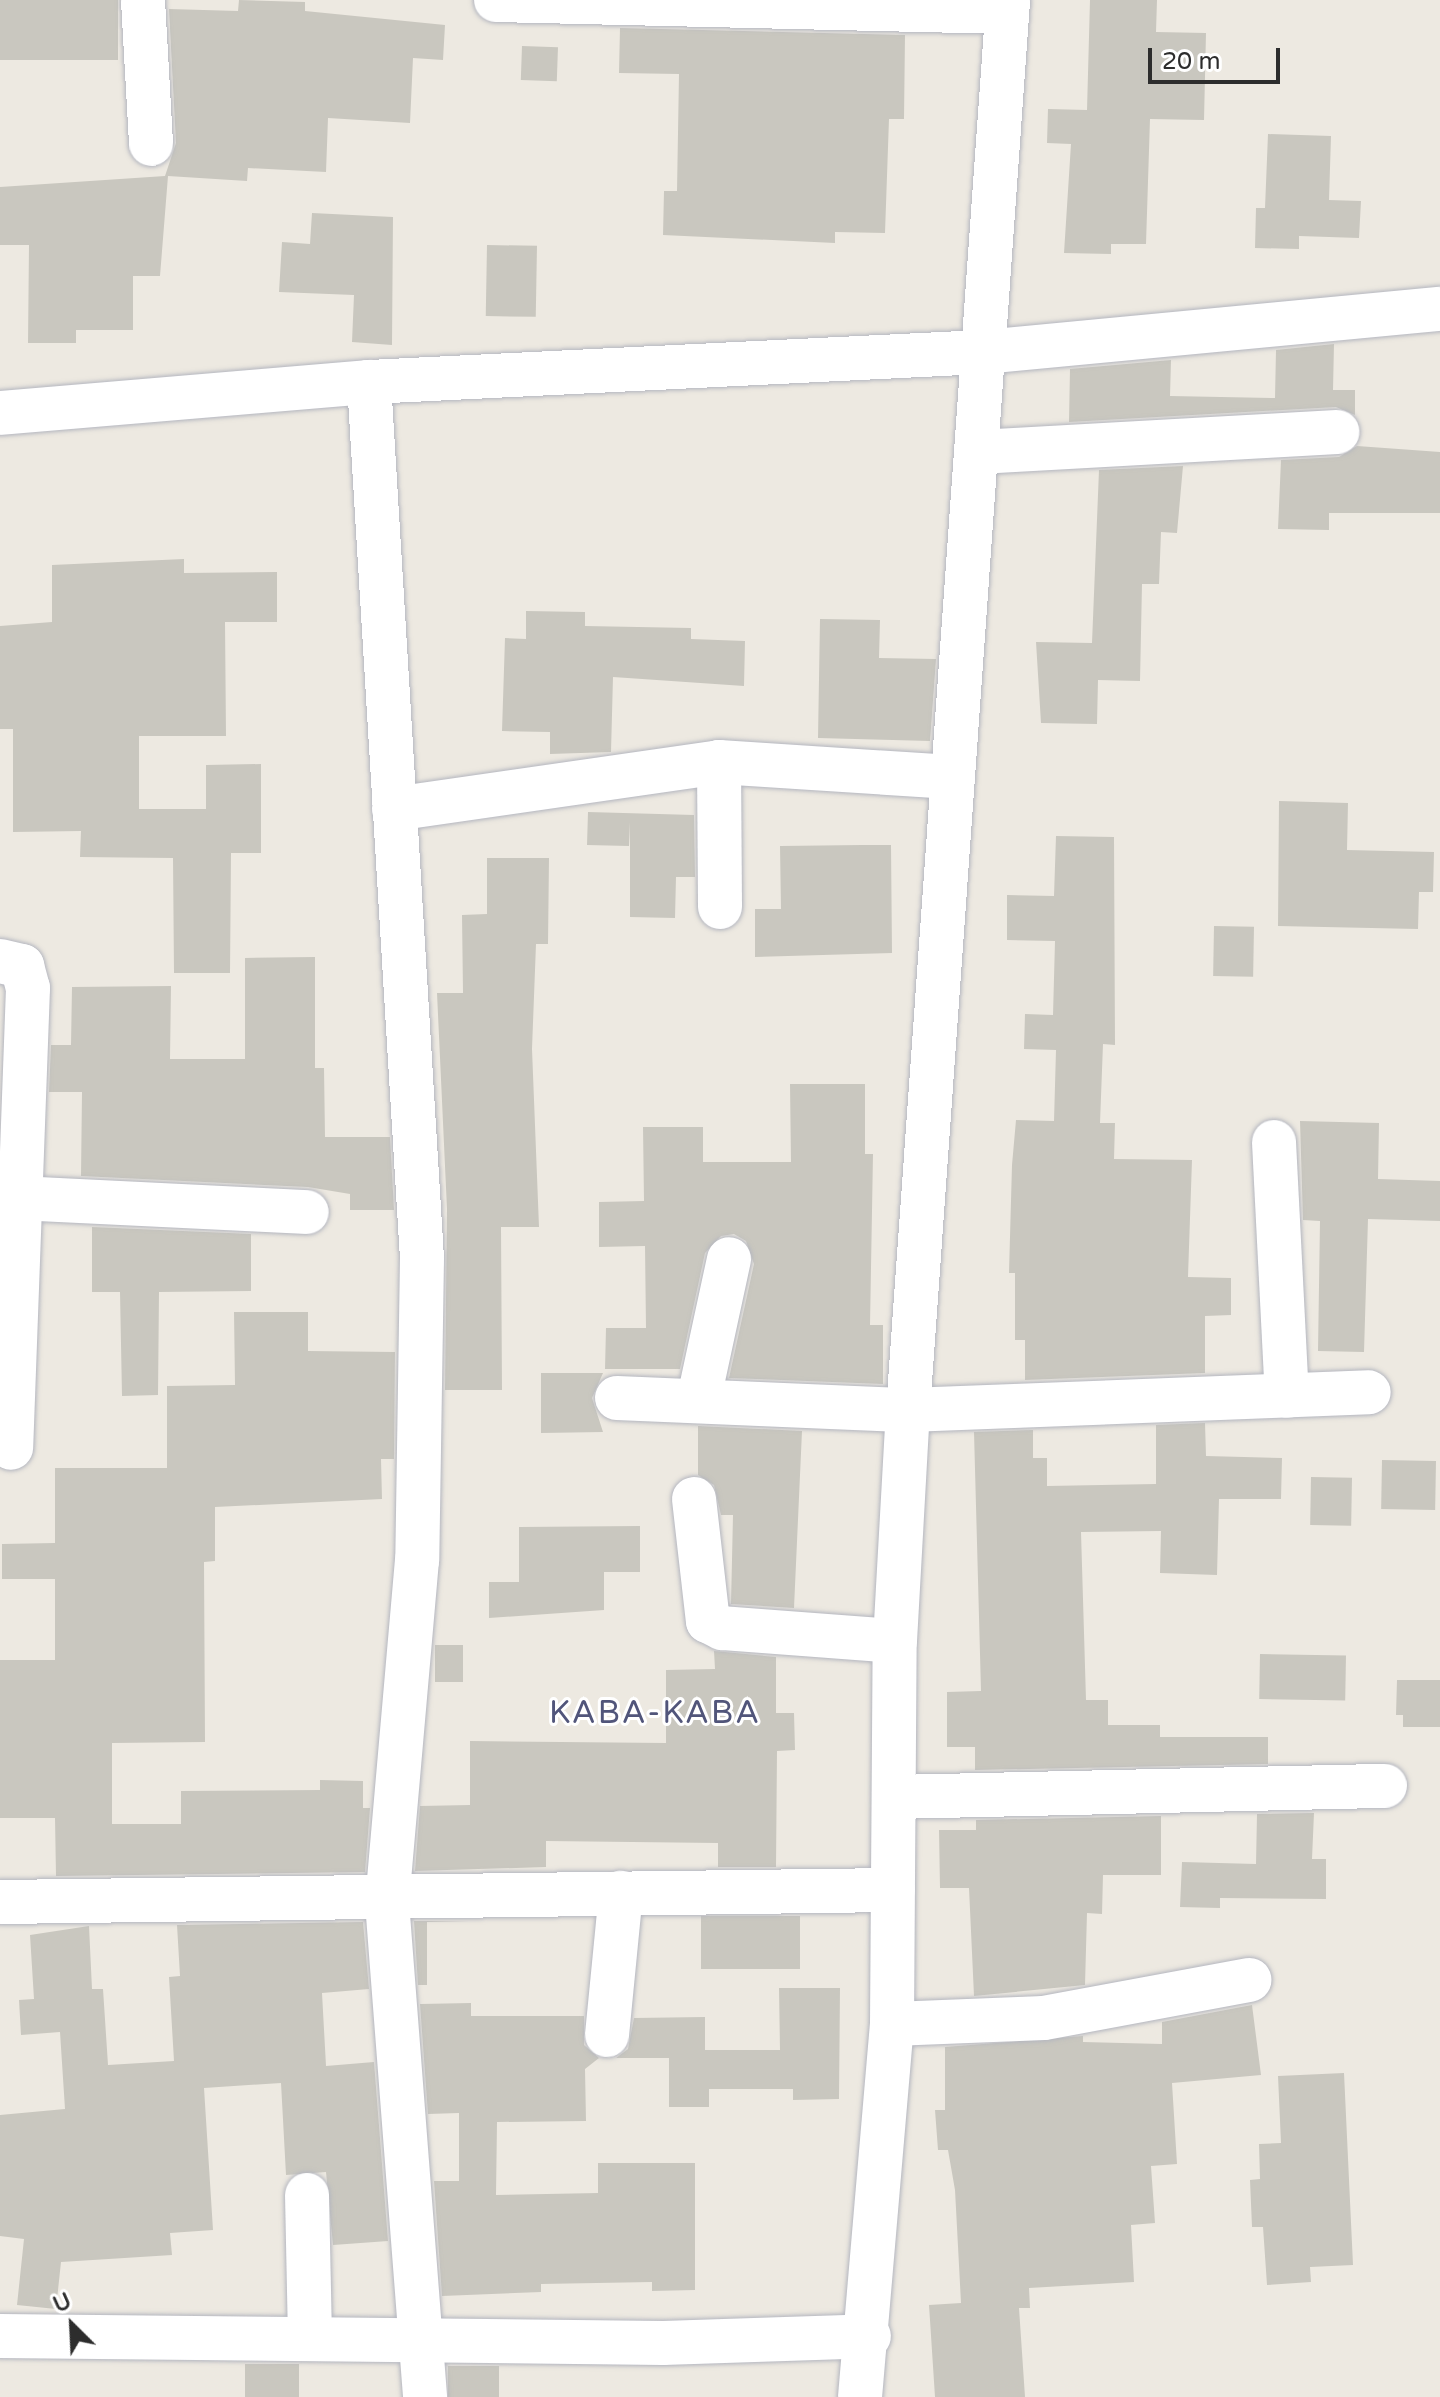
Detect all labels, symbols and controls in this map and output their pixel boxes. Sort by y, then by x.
scale bar [1152,32,1284,82]
text: 20 m [1162,47,1220,76]
district label: KABA-KABA [549,1694,761,1732]
north arrow [32,2285,112,2365]
text: U [49,2288,75,2318]

